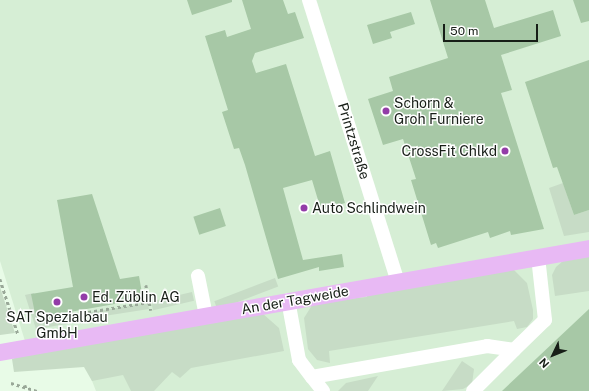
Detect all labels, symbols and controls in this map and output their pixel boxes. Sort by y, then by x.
scale bar [445,16,540,42]
text: 50 m [450,24,478,38]
place label: Schorn & Groh Furniere [394,95,484,128]
street label: Printzstraße [334,101,374,181]
marker: Schorn & Groh Furniere [381,106,391,116]
place label: CrossFit Chlkd [402,143,497,159]
marker: CrossFit Chlkd [500,146,510,156]
place label: Auto Schlindwein [312,200,426,216]
marker: Auto Schlindwein [299,203,309,213]
street label: An der Tagweide [240,282,350,318]
place label: Ed. Züblin AG [92,289,180,305]
marker: Ed. Züblin AG [79,292,89,302]
marker: SAT Spezialbau GmbH [52,297,62,307]
place label: SAT Spezialbau GmbH [6,309,108,342]
north arrow [533,335,573,375]
text: N [537,356,552,370]

